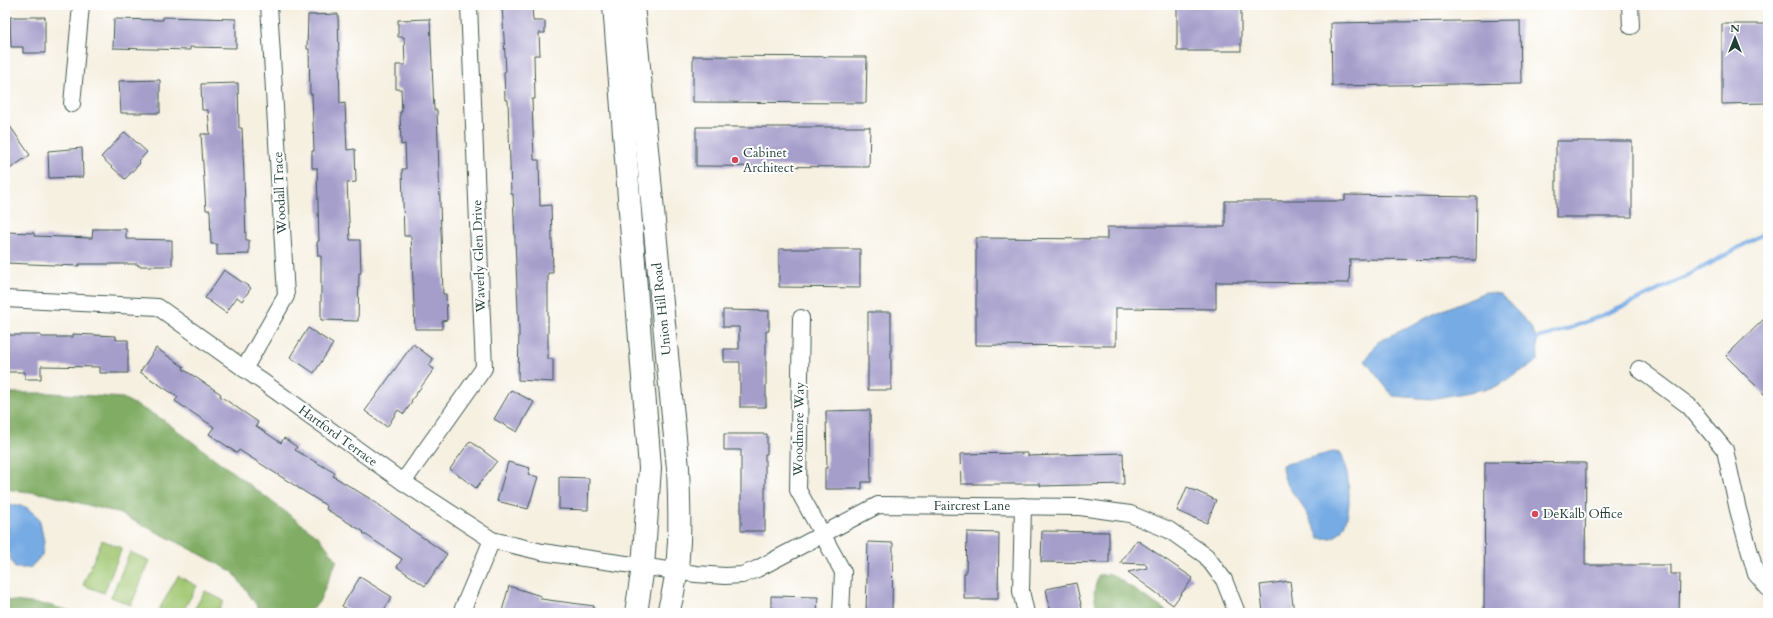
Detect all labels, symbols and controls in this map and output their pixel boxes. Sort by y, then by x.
north arrow [1715,18,1755,58]
text: N [1730,21,1740,36]
place label: Cabinet Architect [743,144,794,177]
street label: Woodall Trace [269,151,291,236]
marker: Cabinet Architect [730,155,740,165]
street label: Waverly Glen Drive [468,199,490,314]
street label: Union Hill Road [648,262,676,356]
street label: Woodmore Way [789,382,809,477]
street label: Hartford Terrace [295,401,381,471]
street label: Faircrest Lane [934,497,1010,515]
place label: DeKalb Office [1543,505,1623,523]
marker: DeKalb Office [1530,509,1540,519]

